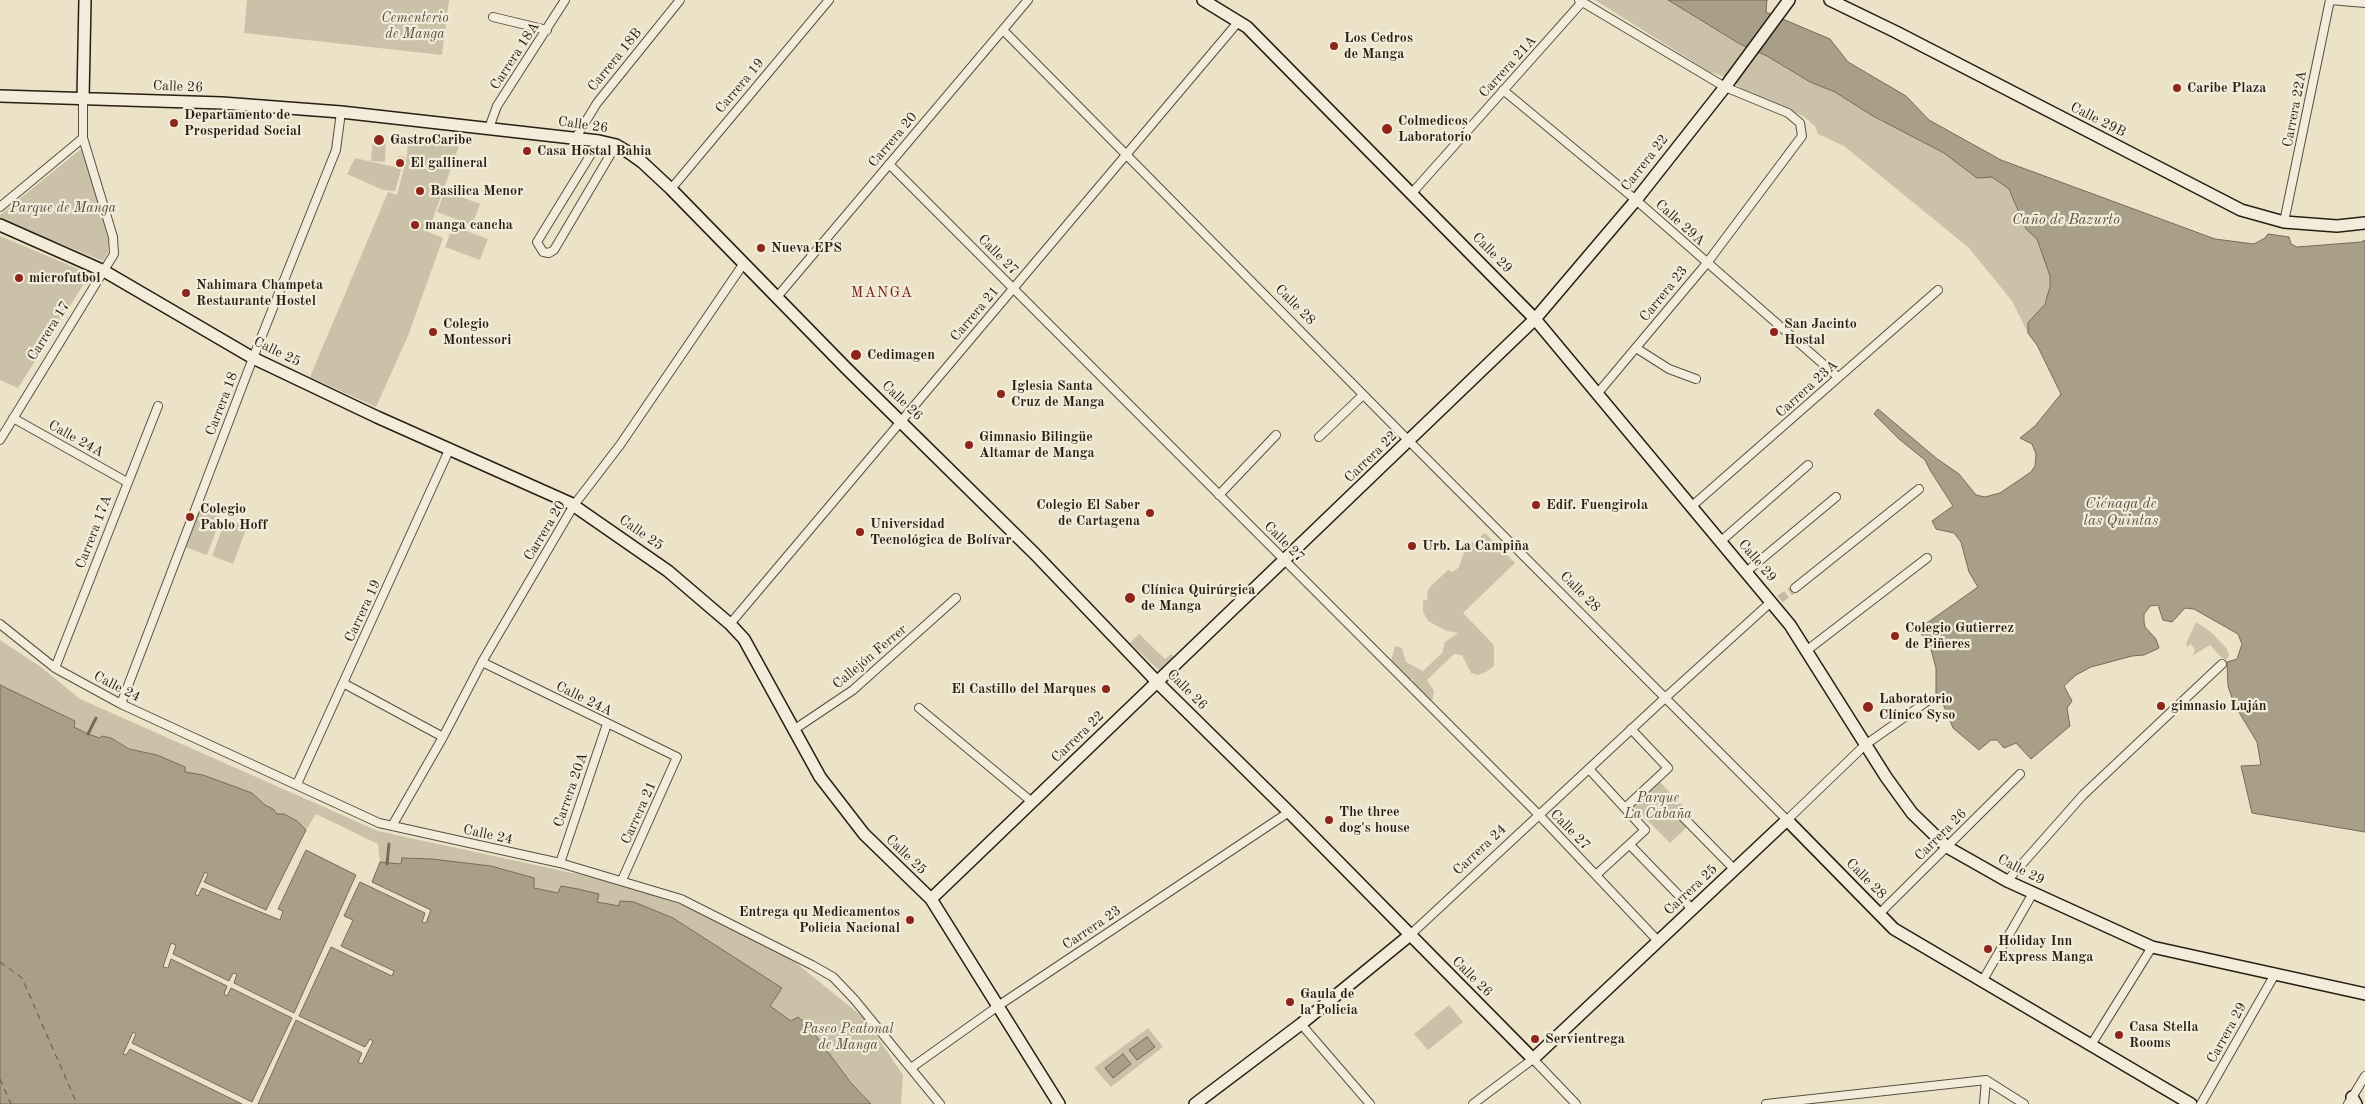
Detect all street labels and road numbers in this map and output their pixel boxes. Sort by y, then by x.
street label: Carrera 18A [487,19,543,93]
street label: Carrera 18B [584,25,646,95]
street label: Carrera 21A [1476,32,1540,102]
street label: Carrera 19 [712,55,768,117]
street label: Carrera 22A [2279,69,2311,149]
street label: Calle 26 [152,78,204,96]
street label: Calle 29B [2067,99,2129,141]
street label: Carrera 20 [865,109,921,171]
street label: Calle 26 [557,113,609,137]
street label: Carrera 22 [1618,131,1672,195]
street label: Calle 29A [1652,196,1708,250]
street label: Calle 29 [1468,229,1516,277]
street label: Calle 27 [974,231,1022,279]
street label: Carrera 23 [1636,263,1692,325]
street label: Calle 28 [1271,281,1319,329]
street label: Carrera 21 [947,283,1003,345]
street label: Carrera 17 [24,298,74,364]
street label: Calle 25 [251,333,303,371]
street label: Carrera 23A [1772,357,1842,421]
street label: Carrera 18 [202,370,242,438]
street label: Calle 26 [878,377,926,425]
street label: Calle 24A [45,417,107,461]
street label: Carrera 22 [1341,428,1401,486]
street label: Carrera 17A [72,493,116,571]
street label: Carrera 20 [521,498,569,564]
street label: Calle 25 [616,512,666,554]
street label: Calle 27 [1260,518,1308,566]
street label: Calle 29 [1734,536,1780,586]
street label: Calle 28 [1556,568,1604,616]
street label: Carrera 19 [341,577,385,645]
street label: Callejón Ferrer [829,621,911,693]
street label: Calle 26 [1163,666,1211,714]
street label: Calle 24 [91,668,143,706]
street label: Calle 24A [553,678,615,720]
street label: Carrera 22 [1048,708,1108,766]
street label: Carrera 20A [550,751,592,829]
street label: Carrera 21 [618,779,660,847]
street label: Carrera 26 [1911,805,1971,865]
street label: Calle 27 [1546,806,1594,854]
street label: Carrera 24 [1450,821,1510,879]
street label: Calle 24 [462,822,514,848]
street label: Calle 25 [882,831,930,879]
street label: Calle 29 [1995,851,2047,889]
street label: Calle 28 [1842,855,1890,903]
street label: Carrera 25 [1661,861,1721,919]
street label: Carrera 23 [1060,902,1124,954]
street label: Calle 26 [1448,953,1496,1001]
street label: Carrera 29 [2203,1000,2251,1066]

